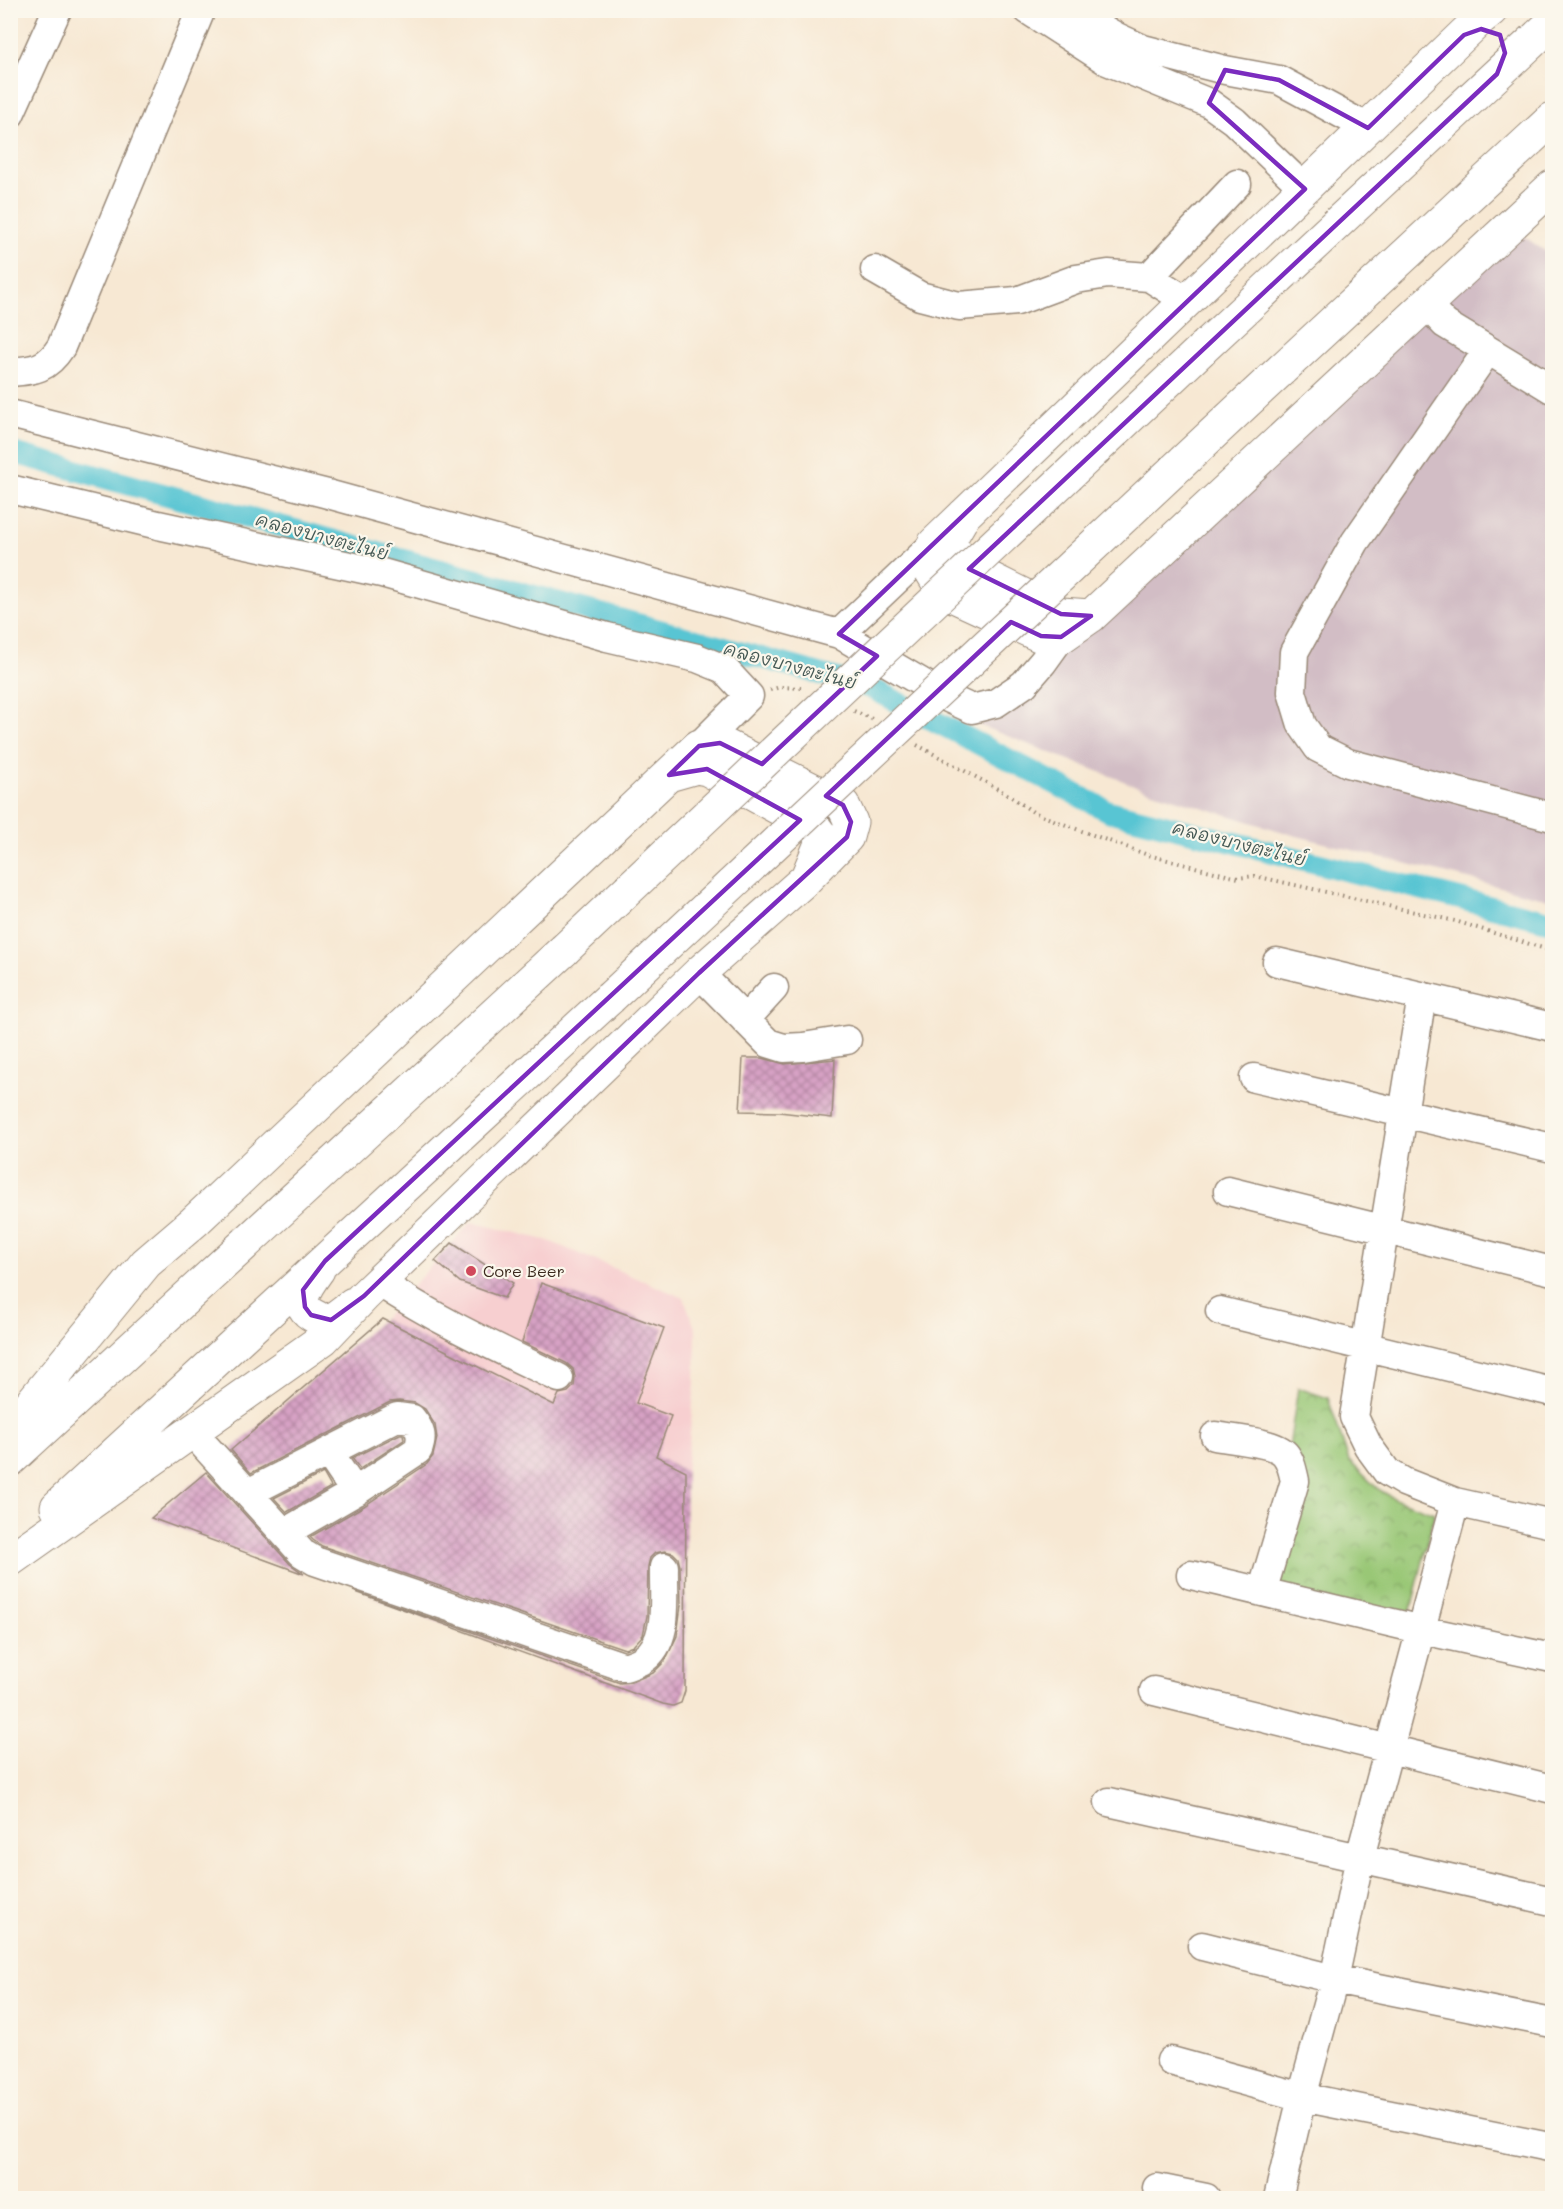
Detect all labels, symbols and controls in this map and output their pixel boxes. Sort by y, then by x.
water label: คลองบางตะไนย์ [253,507,394,566]
water label: คลองบางตะไนย์ [721,636,862,695]
water label: คลองบางตะไนย์ [1170,815,1311,872]
place label: Core Beer [483,1260,565,1281]
marker: Core Beer [464,1264,478,1278]

